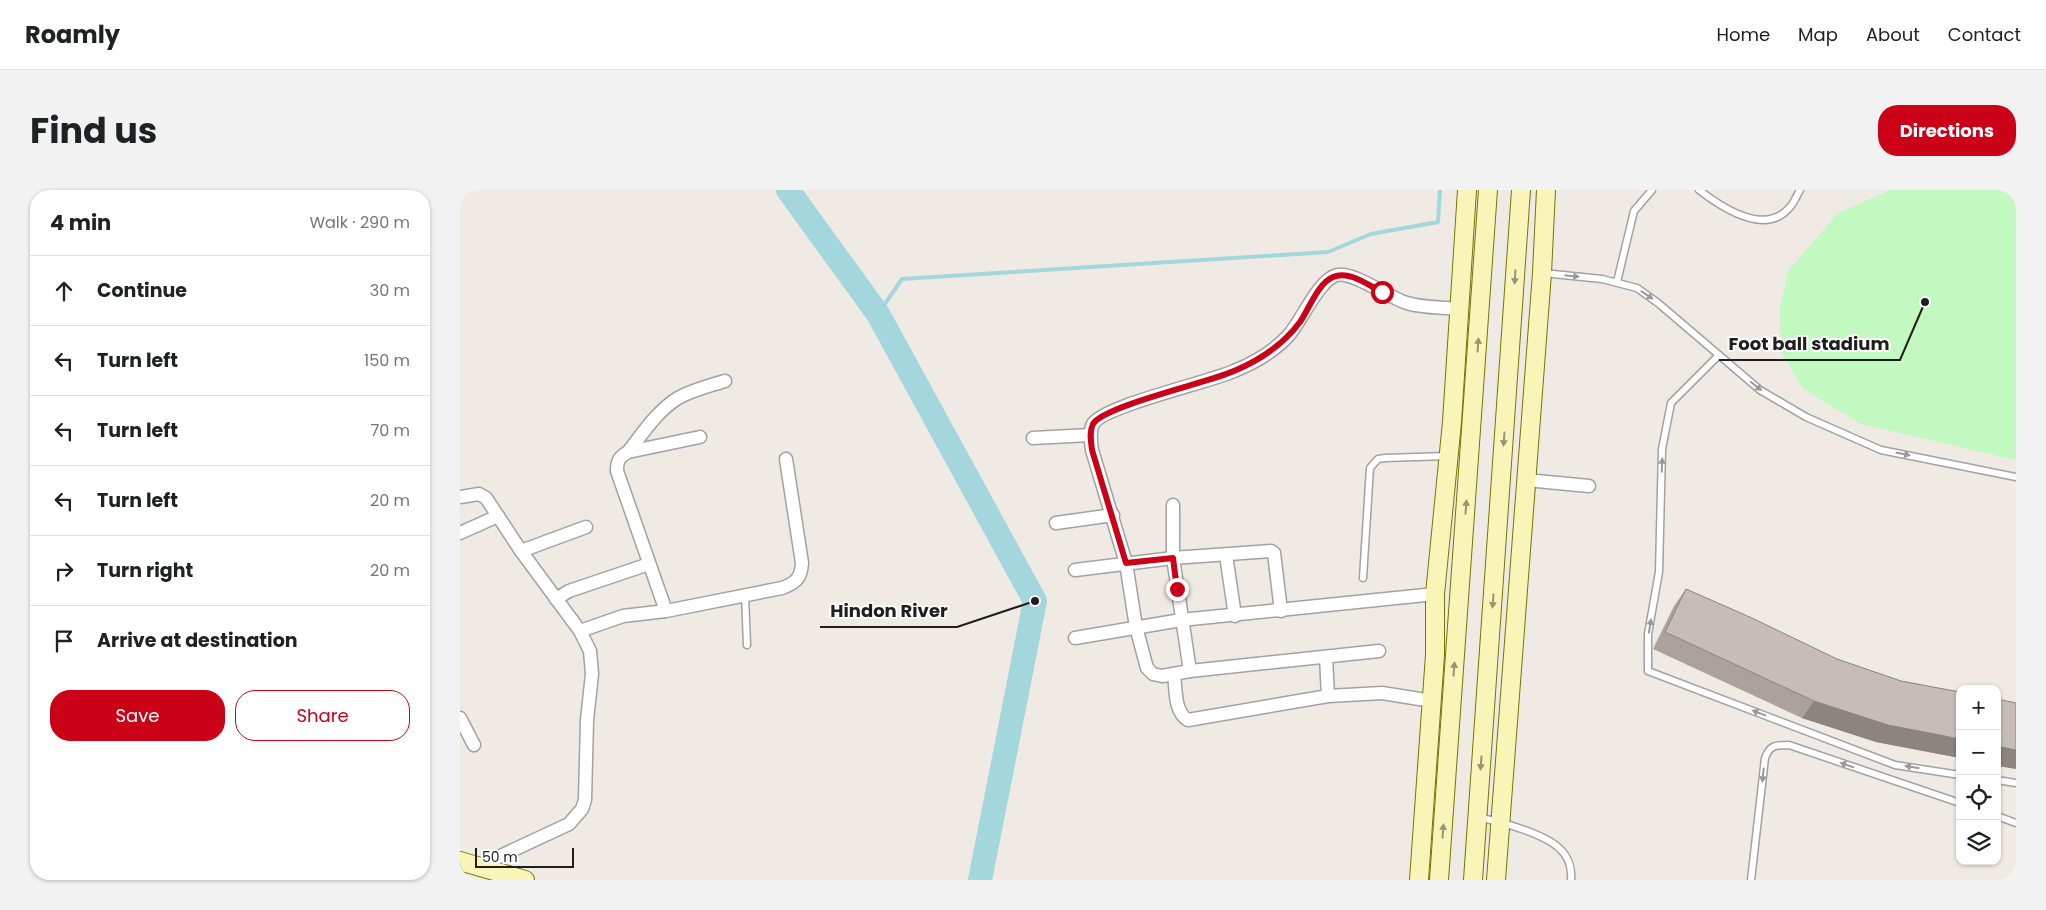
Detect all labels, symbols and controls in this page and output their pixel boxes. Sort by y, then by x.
text: Roamly [25,18,120,51]
text: Home [1716,22,1770,47]
text: Map [1798,22,1838,47]
text: About [1866,22,1920,47]
text: Contact [1948,22,2021,47]
button: Directions [1878,105,2016,156]
text: Find us [30,106,157,155]
text: 4 min [50,208,111,237]
text: Walk · 290 m [309,211,410,234]
one-way arrow [1511,269,1519,285]
one-way arrow [1564,272,1580,280]
icon: ahead [50,277,78,305]
text: Continue [97,277,187,304]
text: 30 m [370,279,410,302]
route start [1371,281,1394,304]
one-way arrow [1640,291,1654,300]
callout: Foot ball stadium [1719,327,1900,360]
text: Foot ball stadium [1728,331,1890,356]
one-way arrow [1474,337,1482,353]
icon: left [50,347,78,375]
text: Turn left [97,347,178,374]
text: 150 m [364,349,410,372]
one-way arrow [1749,381,1762,392]
icon: left [50,417,78,445]
text: Turn left [97,417,178,444]
text: 70 m [370,419,410,442]
one-way arrow [1500,431,1508,447]
one-way arrow [1895,451,1911,459]
one-way arrow [1658,457,1666,473]
icon: left [50,487,78,515]
text: Turn left [97,487,178,514]
text: 20 m [370,489,410,512]
one-way arrow [1462,499,1470,515]
icon: right [50,557,78,585]
text: Turn right [97,557,193,584]
text: 20 m [370,559,410,582]
route end [1166,578,1189,601]
one-way arrow [1488,593,1496,609]
callout: Hindon River [820,594,957,627]
text: Hindon River [830,598,948,623]
one-way arrow [1646,618,1654,634]
icon: arrive [50,627,78,655]
text: Arrive at destination [97,627,298,654]
one-way arrow [1451,661,1459,677]
map controls [1956,685,2001,865]
button: + [1956,685,2001,730]
button: Save [50,690,225,741]
button: Share [235,690,410,741]
one-way arrow [1751,709,1766,717]
button: − [1956,730,2001,775]
one-way arrow [1477,755,1485,771]
one-way arrow [1840,761,1855,768]
one-way arrow [1903,763,1919,771]
one-way arrow [1759,767,1767,783]
button: locate [1956,775,2001,820]
button: layers [1956,820,2001,865]
one-way arrow [1439,823,1447,839]
scale bar [475,845,574,868]
text: 50 m [482,847,518,867]

